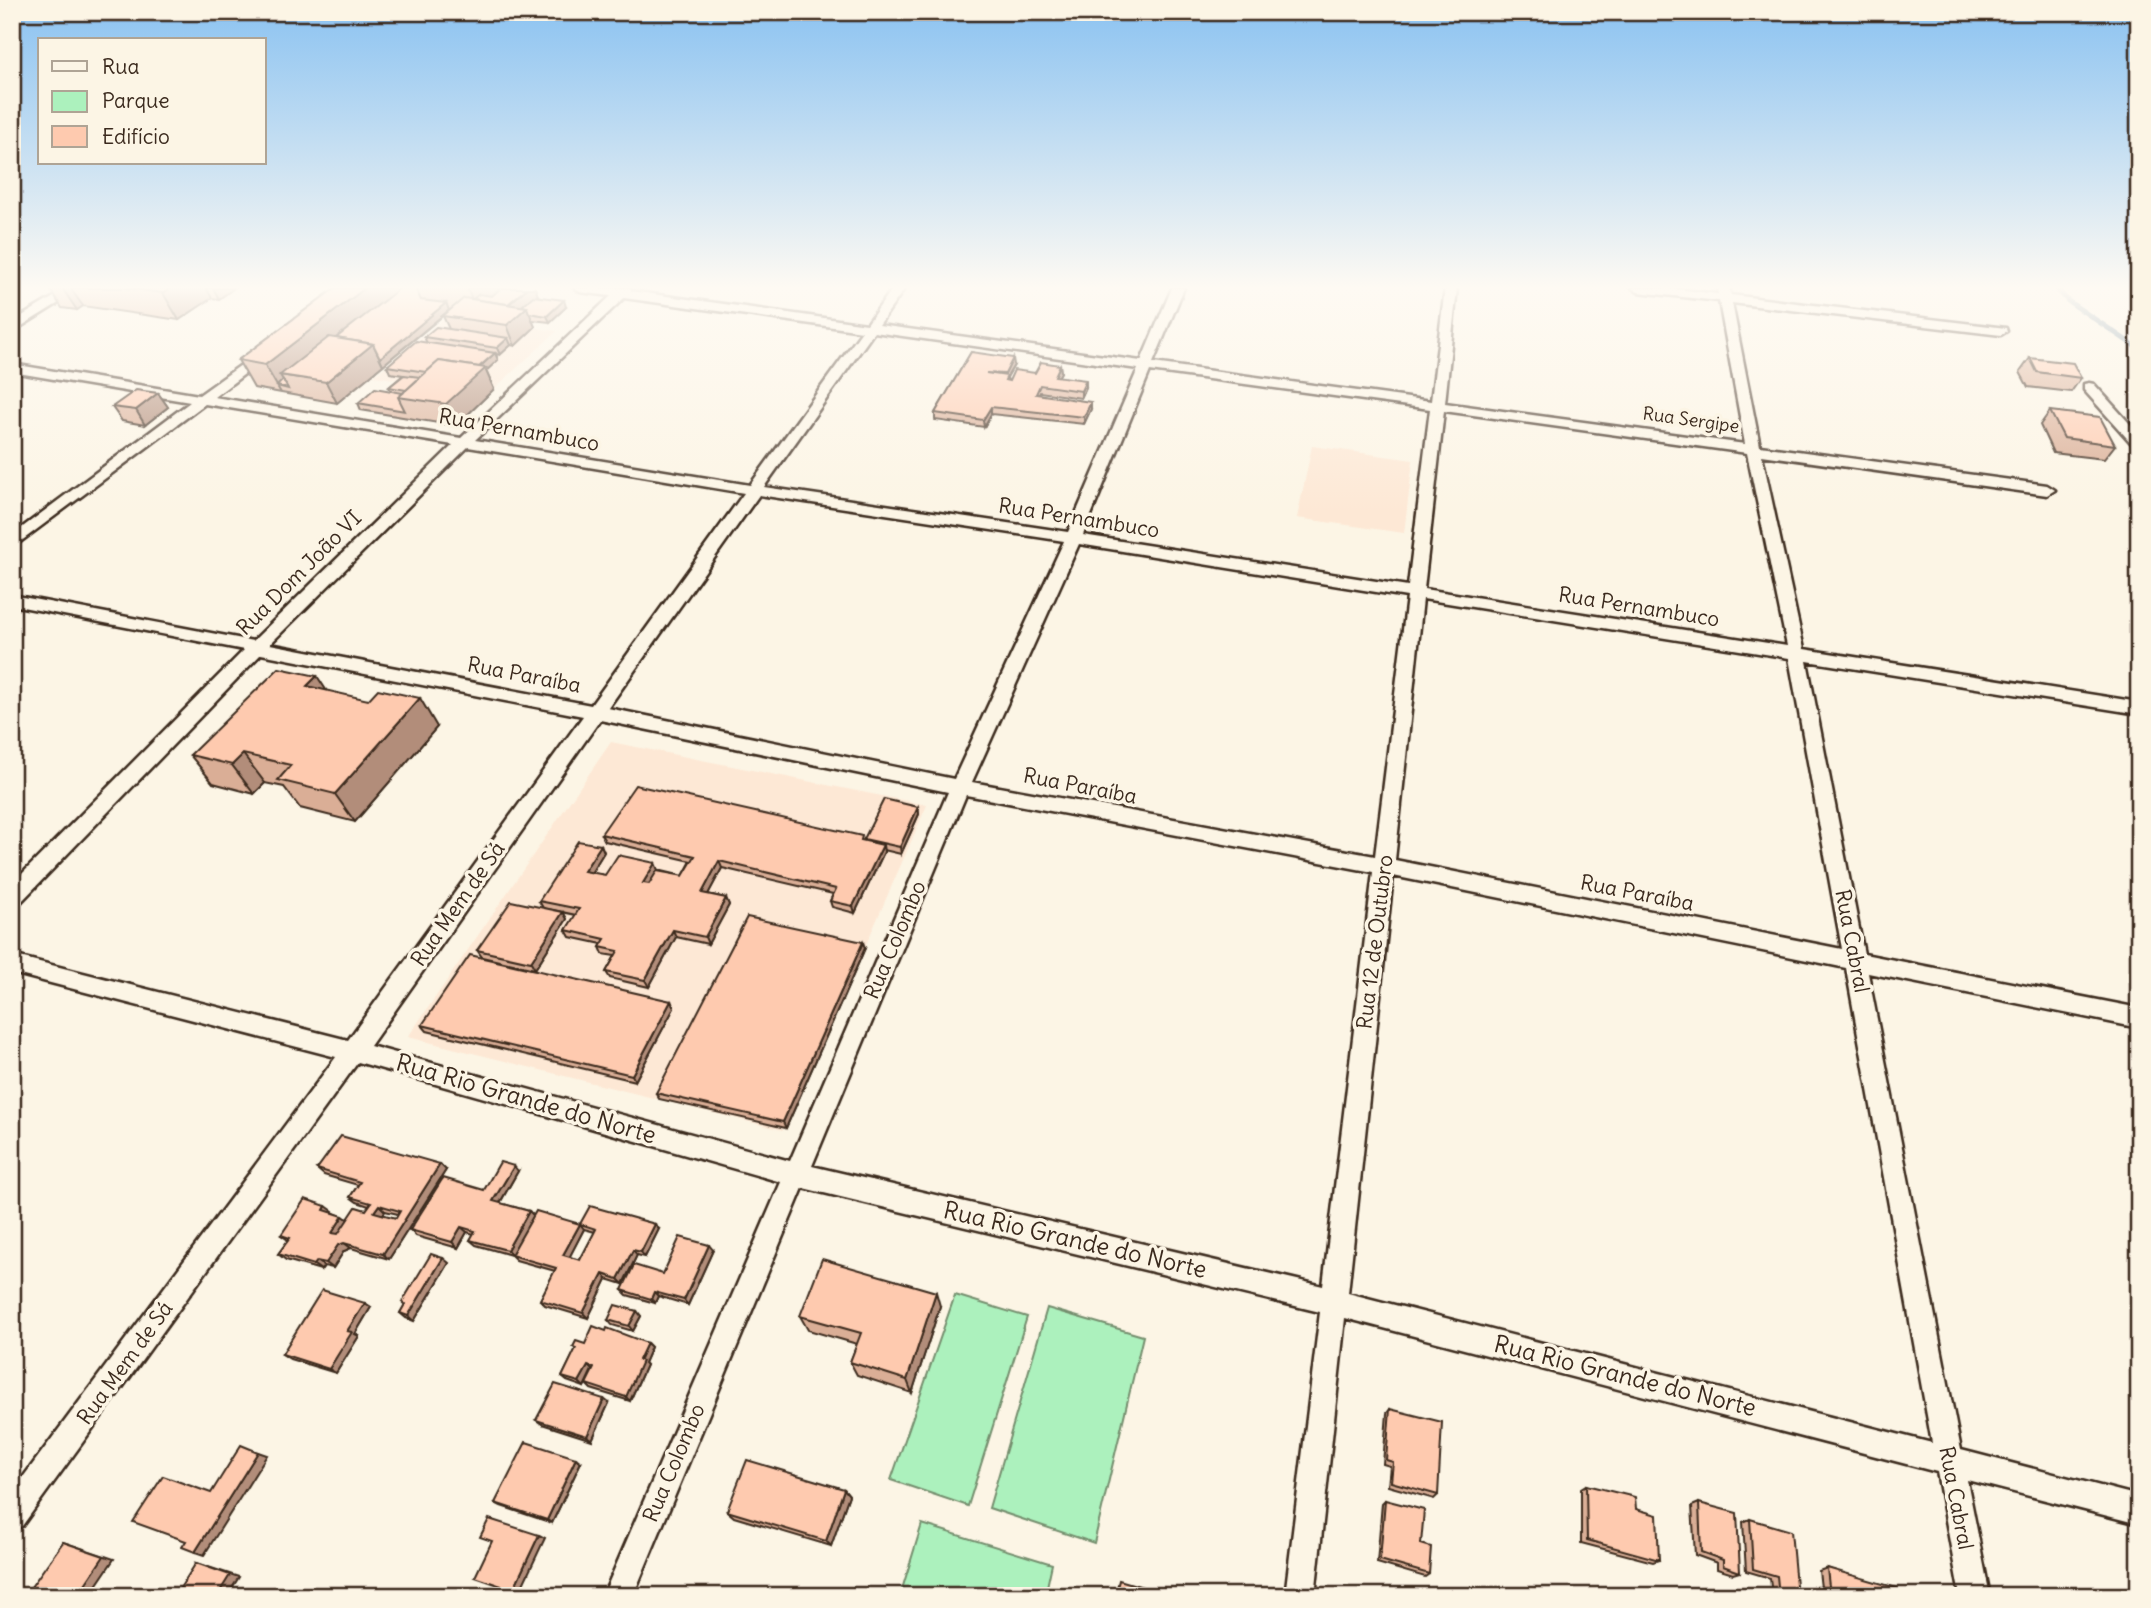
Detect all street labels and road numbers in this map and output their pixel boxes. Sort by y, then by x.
street label: Rua Sergipe [1641,401,1741,438]
street label: Rua Pernambuco [437,402,602,457]
street label: Rua Pernambuco [997,491,1162,544]
street label: Rua Dom João VI [230,504,367,641]
street label: Rua Pernambuco [1557,580,1722,633]
street label: Rua Paraíba [465,650,583,699]
street label: Rua Paraíba [1021,761,1139,810]
street label: Rua Mem de Sá [405,836,511,971]
street label: Rua 12 de Outubro [1350,853,1399,1031]
street label: Rua Paraíba [1578,868,1696,917]
street label: Rua Colombo [857,876,932,1003]
street label: Rua Cabral [1829,887,1876,995]
street label: Rua Rio Grande do Norte [393,1047,660,1150]
street label: Rua Rio Grande do Norte [941,1194,1210,1284]
street label: Rua Mem de Sá [71,1296,179,1430]
street label: Rua Rio Grande do Norte [1491,1328,1759,1422]
street label: Rua Colombo [636,1399,711,1526]
street label: Rua Cabral [1933,1444,1980,1552]

